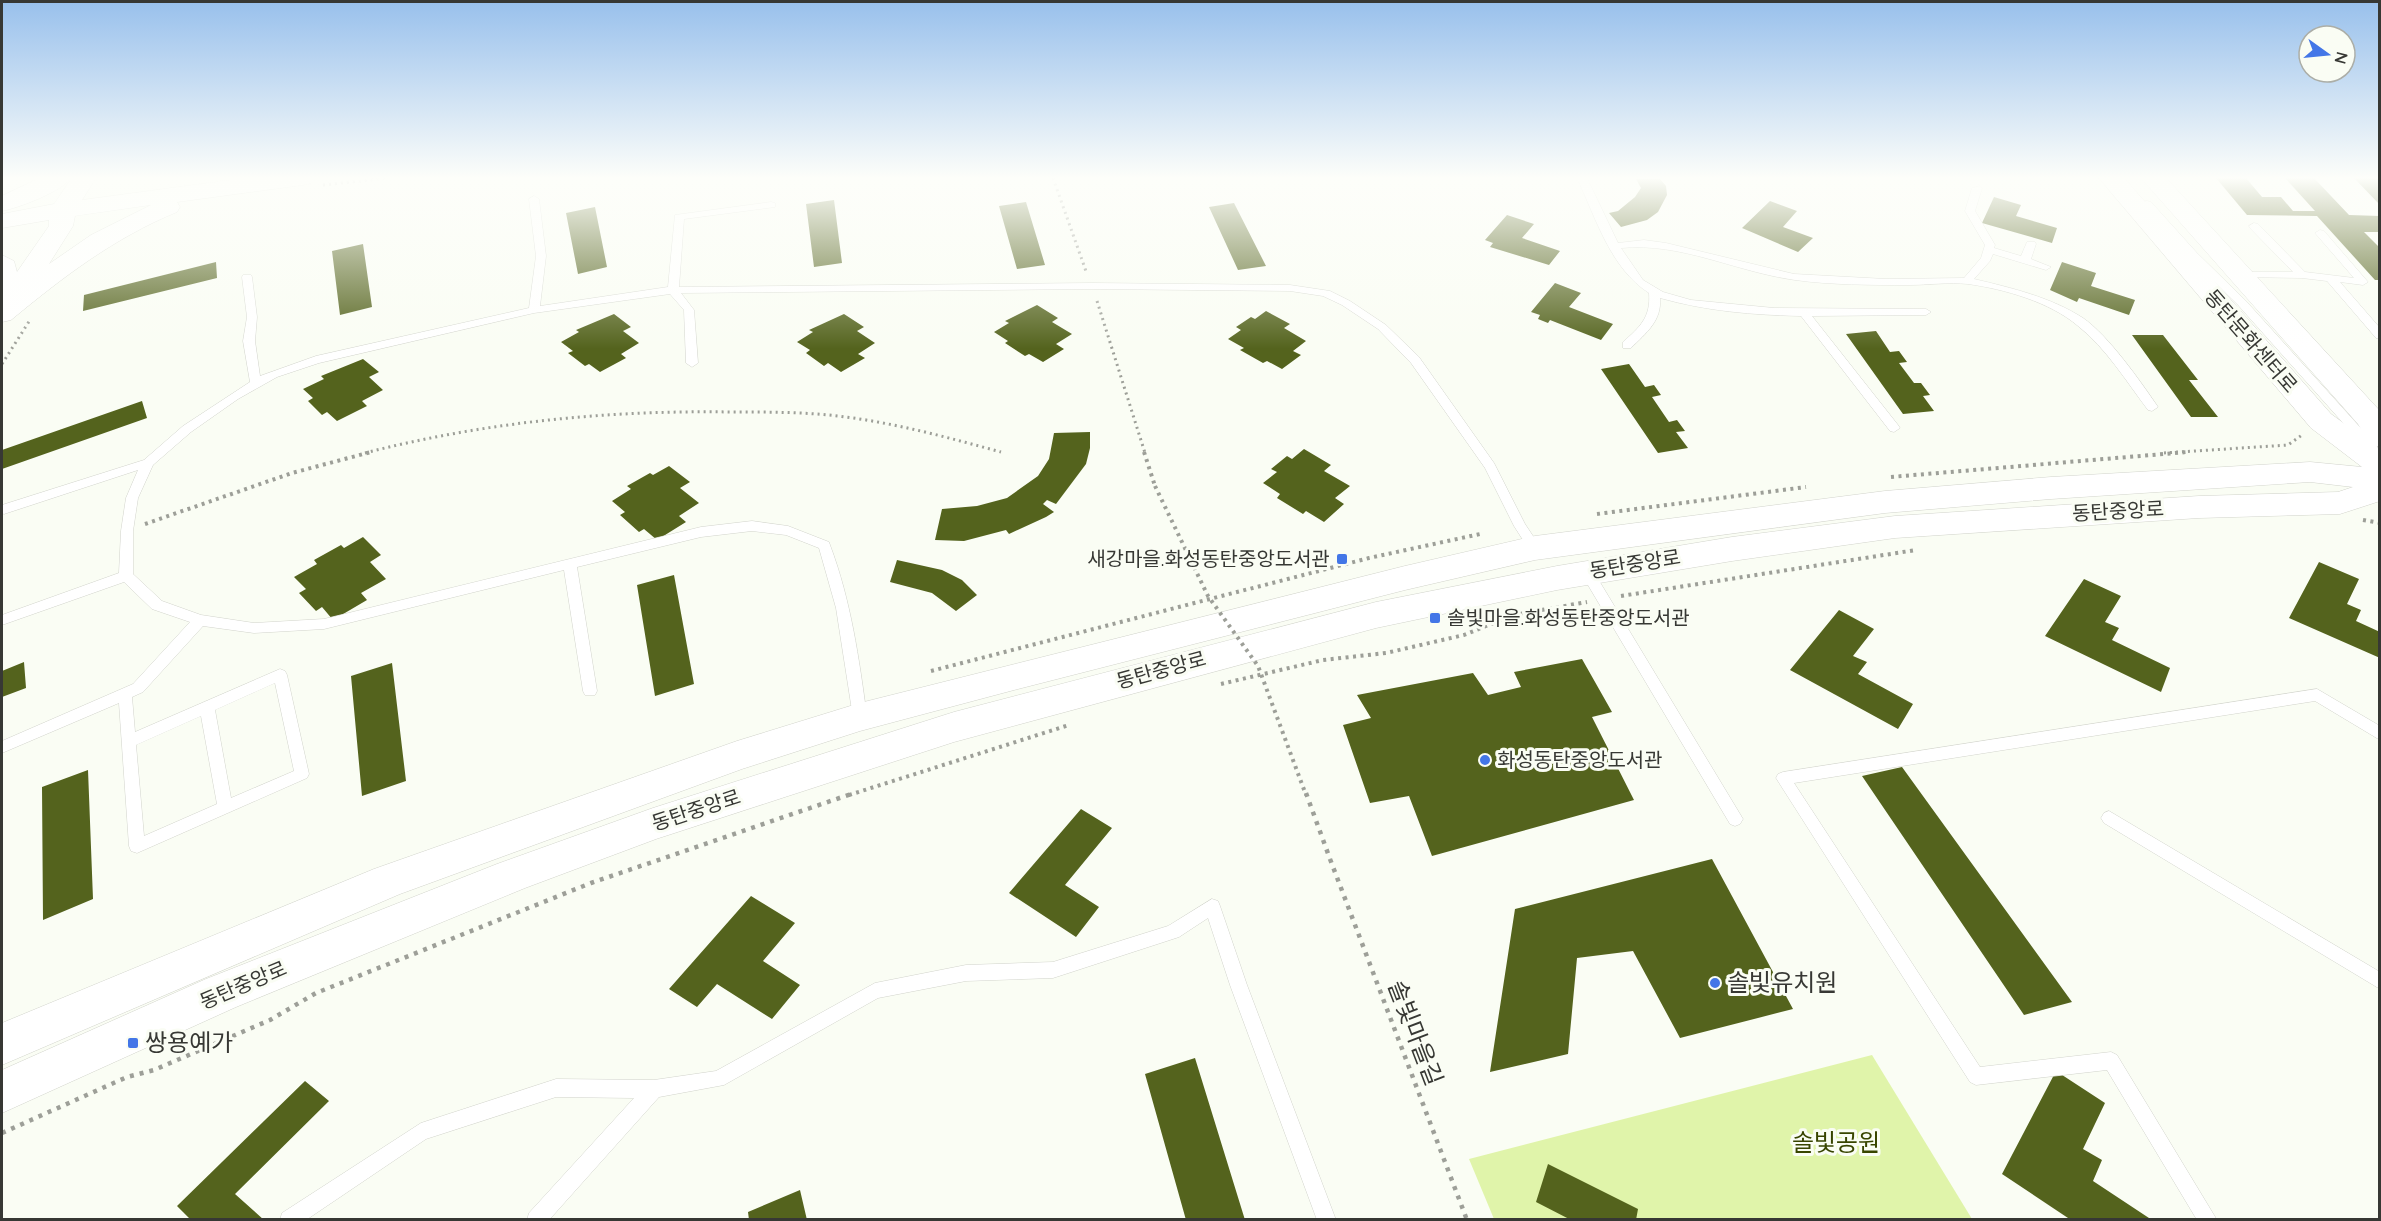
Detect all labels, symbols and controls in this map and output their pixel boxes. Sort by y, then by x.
north arrow [2297,24,2357,84]
text: N [2330,50,2353,66]
street label: 동탄문화센터로 [2200,284,2303,397]
street label: 동탄중앙로 [2071,496,2165,525]
street label: 동탄중앙로 [1588,544,1682,583]
place label: 새강마을.화성동탄중앙도서관 [1087,546,1330,571]
marker: 새강마을.화성동탄중앙도서관 [1335,552,1349,566]
place label: 솔빛마을.화성동탄중앙도서관 [1447,605,1690,630]
marker: 솔빛마을.화성동탄중앙도서관 [1428,611,1442,625]
street label: 동탄중앙로 [1113,646,1209,693]
place label: 화성동탄중앙도서관 [1497,747,1663,772]
marker: 화성동탄중앙도서관 [1478,753,1492,767]
street label: 동탄중앙로 [648,783,743,836]
street label: 동탄중앙로 [196,955,290,1014]
place label: 솔빛유치원 [1727,967,1837,997]
street label: 솔빛마을길 [1382,976,1450,1090]
marker: 솔빛유치원 [1708,976,1722,990]
place label: 쌍용예가 [145,1027,233,1057]
marker: 쌍용예가 [126,1036,140,1050]
park label: 솔빛공원 [1792,1127,1880,1157]

